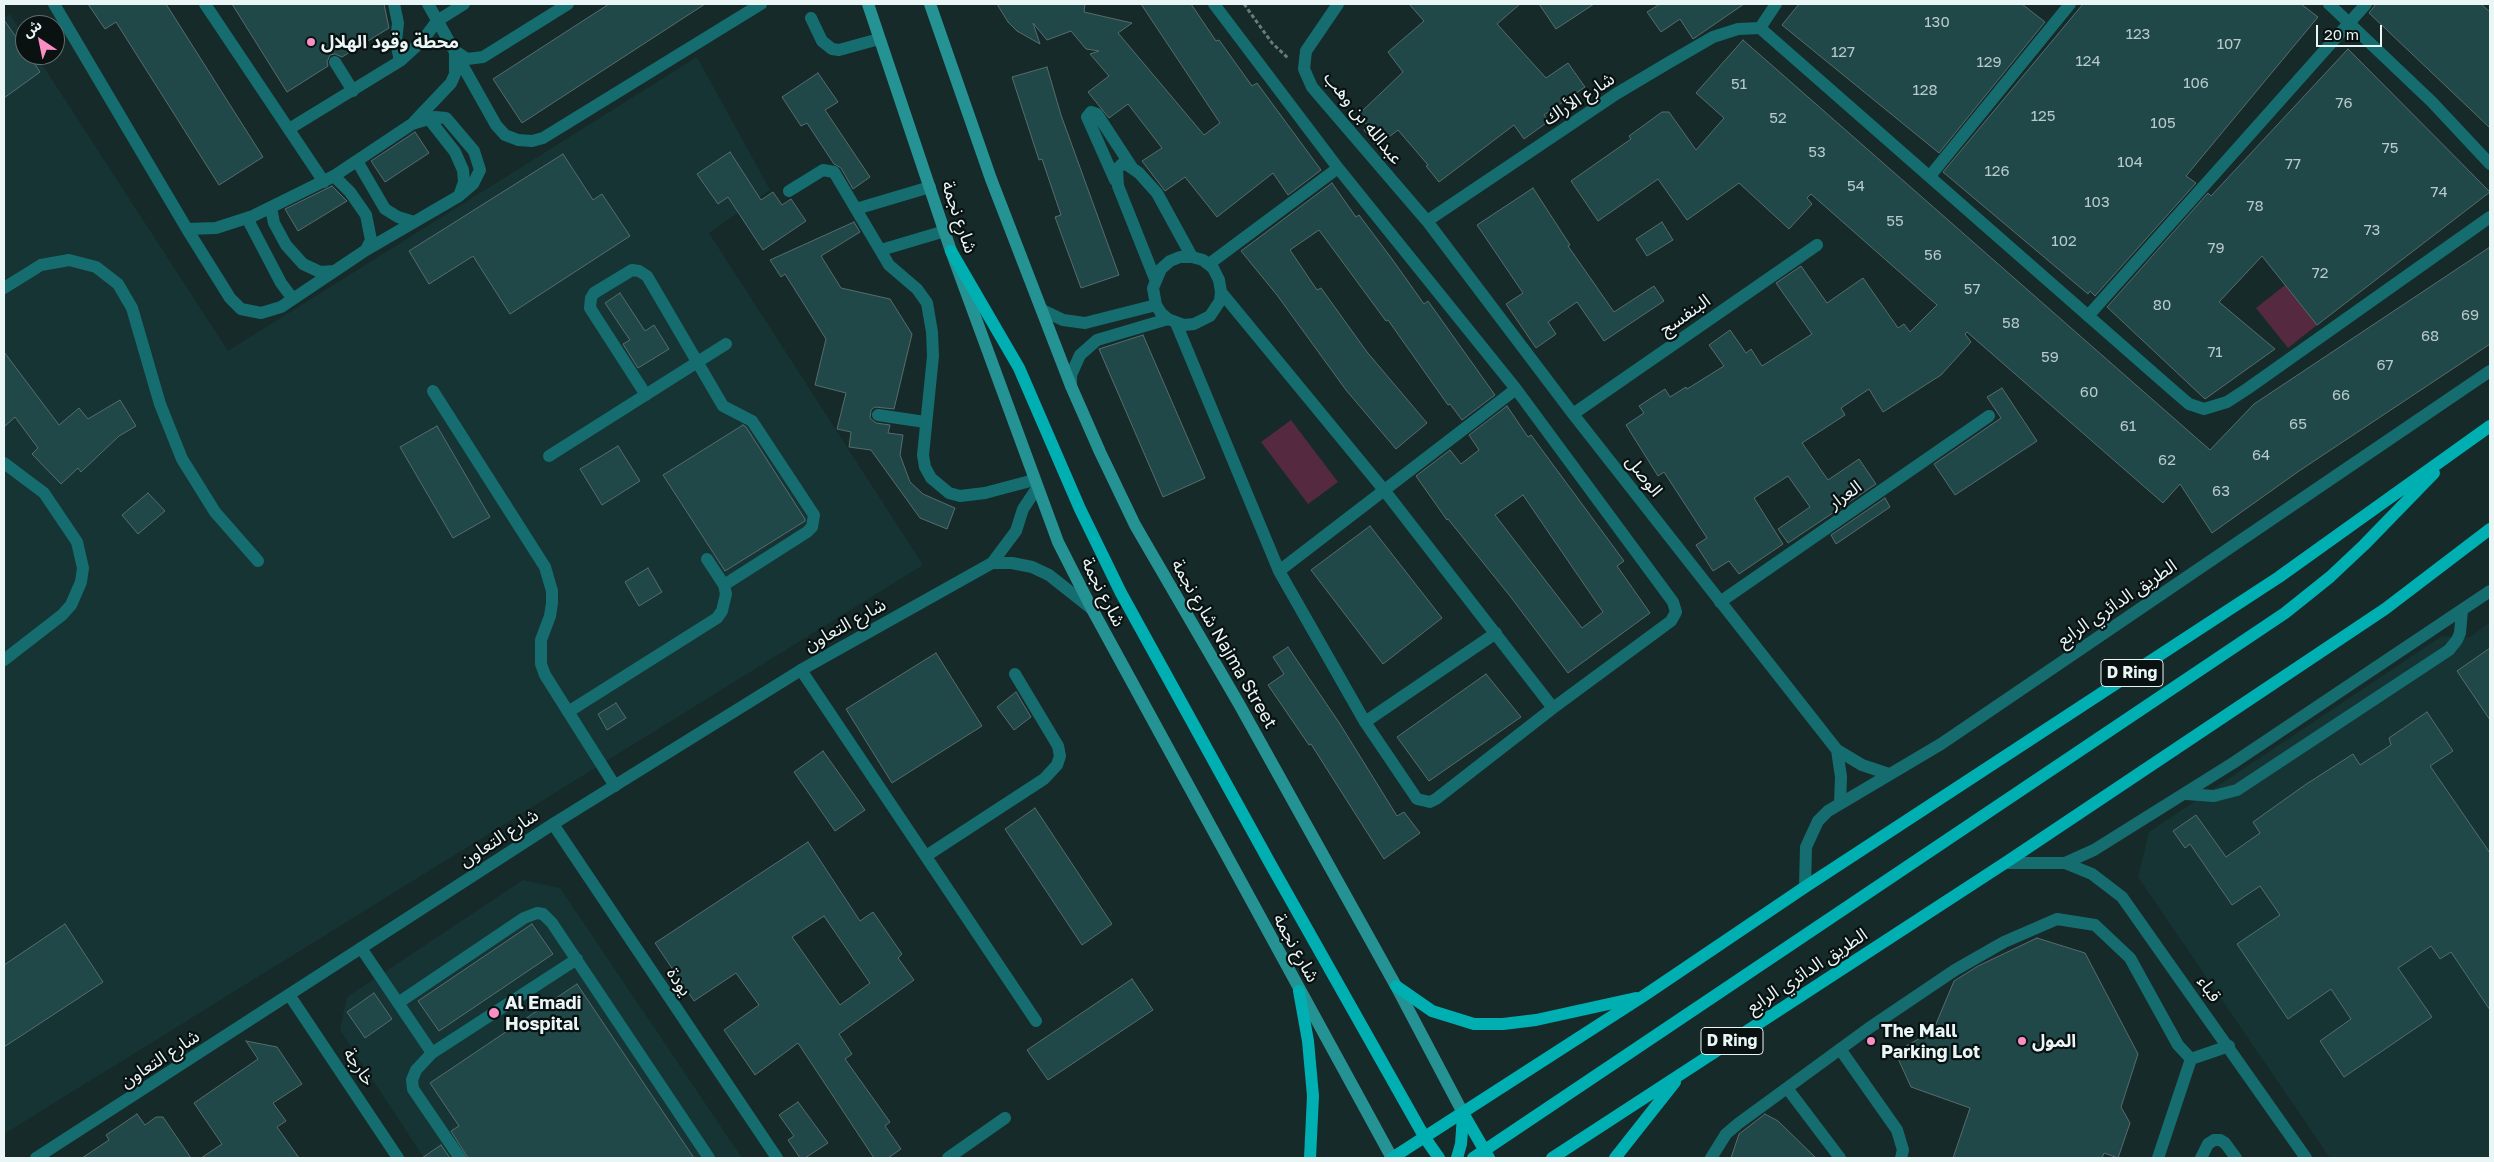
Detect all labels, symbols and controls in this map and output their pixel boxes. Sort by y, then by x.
house number: 130 [1924,13,1950,31]
north arrow [15,15,65,65]
scale bar [2319,15,2385,47]
text: ش [19,16,45,40]
house number: 123 [2126,25,2150,43]
text: 20 m [2324,25,2359,43]
place label: محطة وقود الهلال [321,31,459,53]
house number: 107 [2217,35,2241,53]
marker: محطة وقود الهلال [305,36,317,48]
house number: 127 [1831,43,1855,61]
house number: 124 [2075,52,2101,70]
house number: 129 [1976,53,2002,71]
street label: عبدالله بن وهب [1319,67,1407,169]
street label: شارع الأراك [1539,68,1619,130]
house number: 106 [2183,74,2209,92]
house number: 51 [1731,75,1747,93]
house number: 128 [1912,81,1938,99]
house number: 76 [2335,94,2353,112]
house number: 125 [2031,107,2055,125]
house number: 52 [1769,109,1787,127]
house number: 105 [2150,114,2176,132]
house number: 75 [2382,139,2398,157]
house number: 53 [1808,143,1826,161]
house number: 104 [2117,153,2143,171]
house number: 77 [2285,155,2301,173]
house number: 126 [1984,162,2010,180]
house number: 54 [1847,177,1865,195]
street label: شارع نجمة [937,178,981,256]
house number: 74 [2430,183,2448,201]
house number: 103 [2084,193,2110,211]
house number: 78 [2246,197,2264,215]
house number: 55 [1886,212,1904,230]
house number: 73 [2364,221,2380,239]
house number: 102 [2051,232,2077,250]
house number: 79 [2207,239,2225,257]
house number: 56 [1924,246,1942,264]
house number: 72 [2312,264,2328,282]
house number: 57 [1964,280,1980,298]
street label: البنفسج [1655,290,1715,340]
house number: 80 [2153,296,2171,314]
house number: 69 [2461,306,2479,324]
house number: 58 [2002,314,2020,332]
house number: 68 [2421,327,2439,345]
house number: 71 [2207,343,2223,361]
house number: 59 [2041,348,2059,366]
house number: 67 [2376,356,2394,374]
house number: 60 [2080,383,2098,401]
house number: 66 [2332,386,2350,404]
house number: 65 [2289,415,2307,433]
house number: 61 [2120,417,2136,435]
house number: 64 [2252,446,2270,464]
street label: الوصل [1621,451,1667,501]
house number: 62 [2158,451,2176,469]
street label: العرار [1824,476,1866,514]
house number: 63 [2212,482,2230,500]
street label: شارع نجمة [1076,554,1130,630]
street label: شارع نجمة Najma Street [1167,555,1281,733]
street label: الطريق الدائري الرابع [2053,555,2181,651]
street label: شارع التعاون [800,594,890,656]
road number: D Ring [2101,660,2163,686]
street label: شارع التعاون [455,804,543,872]
street label: شارع نجمة [1268,910,1324,986]
street label: الطريق الدائري الرابع [1742,924,1872,1018]
street label: يودة [662,964,696,1000]
street label: قباء [2192,972,2226,1006]
place label: Al Emadi Hospital [505,992,582,1034]
marker: Al Emadi Hospital [487,1006,501,1020]
place label: The Mall Parking Lot [1881,1020,1980,1062]
street label: شارع التعاون [116,1025,204,1093]
road number: D Ring [1701,1028,1763,1054]
place label: المول [2032,1030,2076,1052]
marker: The Mall Parking Lot [1865,1035,1877,1047]
marker: المول [2016,1035,2028,1047]
street label: خارجة [339,1044,379,1090]

